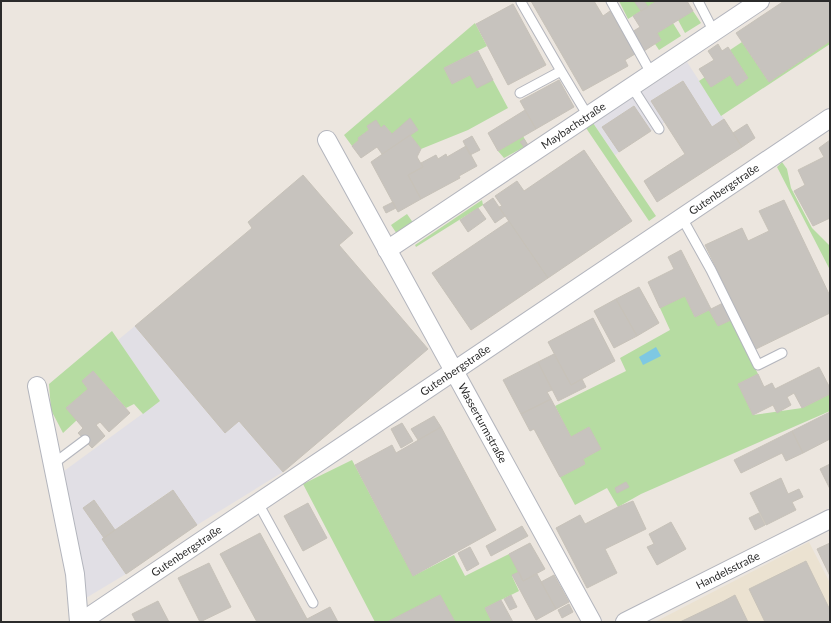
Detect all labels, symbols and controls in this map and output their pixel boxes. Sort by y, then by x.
street label: Maybachstraße [538,99,608,151]
street label: Gutenbergstraße [686,161,761,217]
street label: Gutenbergstraße [417,341,493,398]
street label: Wasserturmstraße [456,381,510,465]
street label: Gutenbergstraße [148,522,224,579]
street label: Handelsstraße [694,548,762,591]

